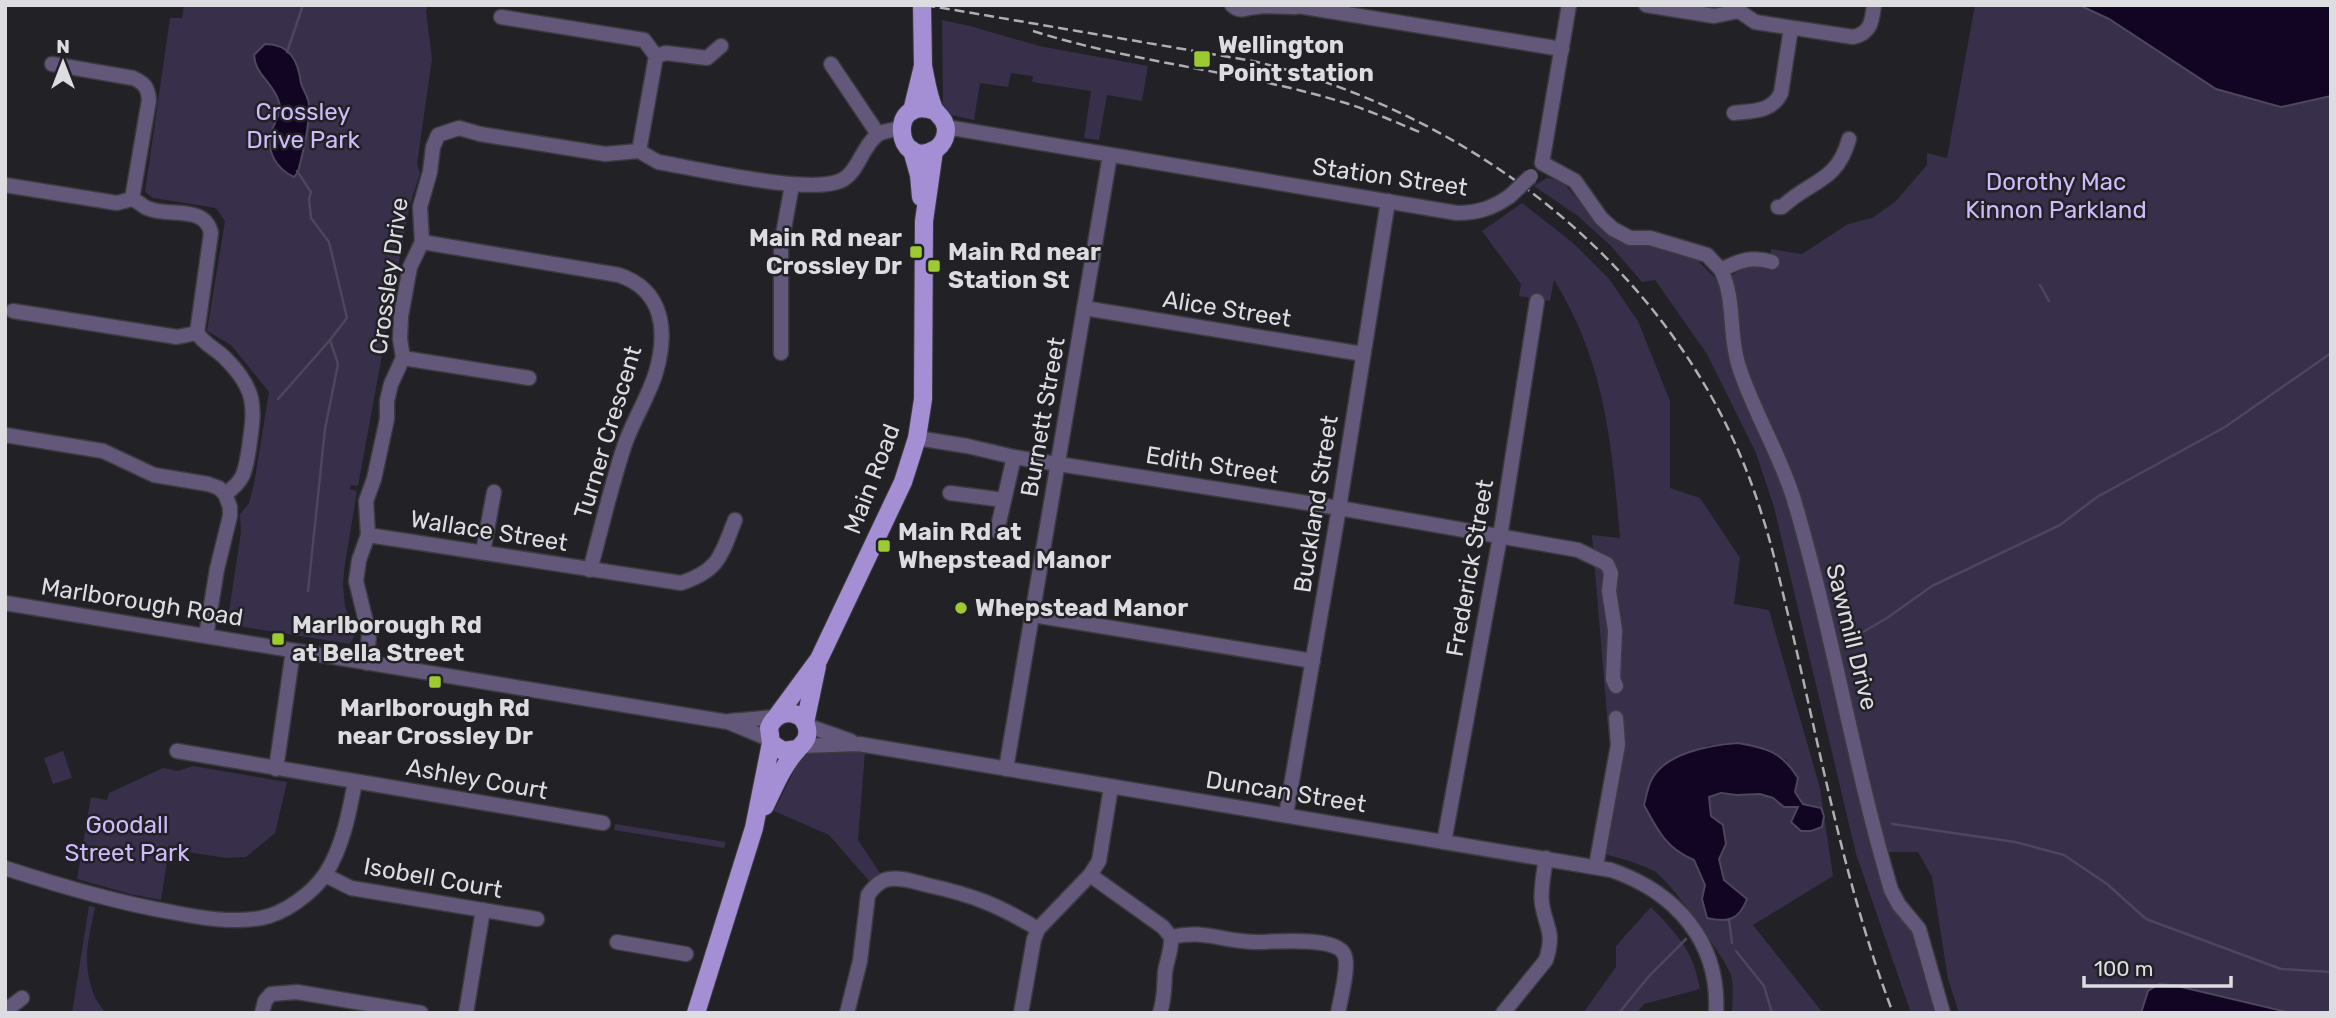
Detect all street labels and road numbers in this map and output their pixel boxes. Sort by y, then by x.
street label: Station Street [1311,152,1469,202]
street label: Crossley Drive [364,196,414,356]
street label: Alice Street [1161,285,1293,333]
street label: Burnett Street [1015,335,1071,499]
street label: Turner Crescent [568,342,648,522]
street label: Buckland Street [1288,413,1344,595]
street label: Main Road [838,420,906,538]
street label: Edith Street [1144,441,1280,489]
street label: Frederick Street [1441,477,1499,659]
street label: Wallace Street [408,505,570,557]
street label: Sawmill Drive [1820,561,1884,713]
street label: Marlborough Road [39,572,245,632]
street label: Ashley Court [404,753,550,805]
street label: Duncan Street [1204,766,1368,818]
street label: Isobell Court [361,852,505,904]

